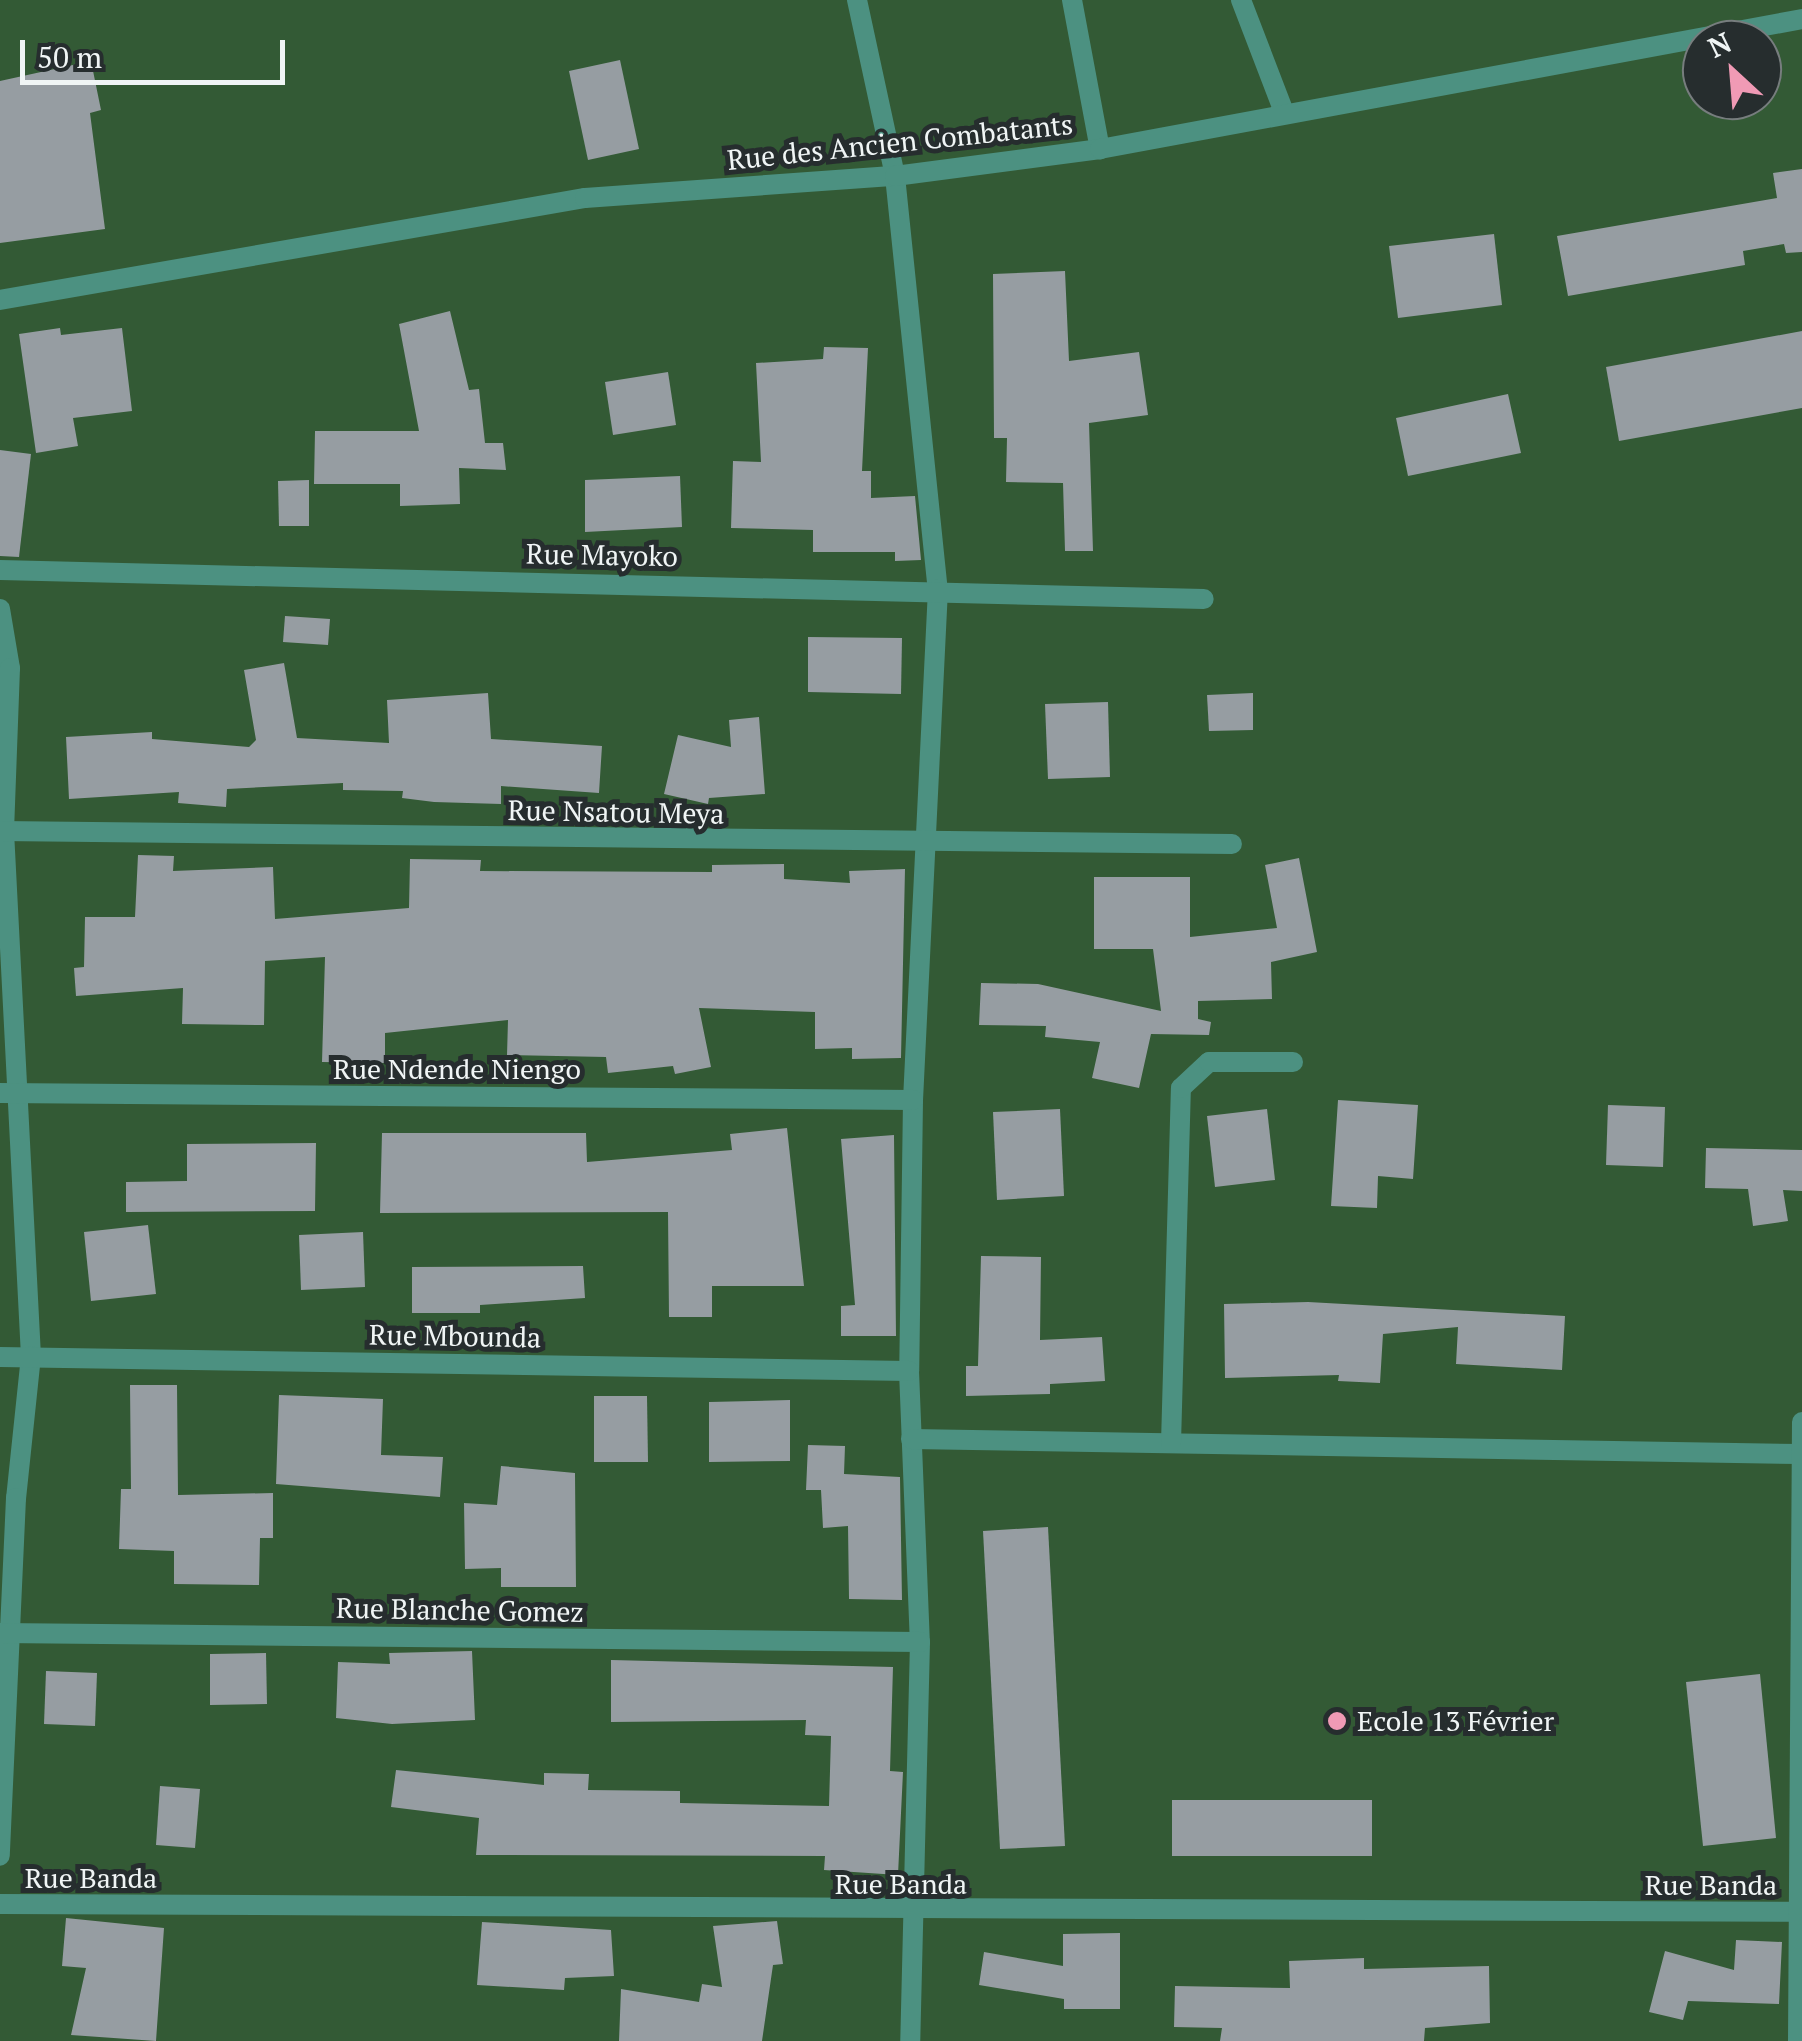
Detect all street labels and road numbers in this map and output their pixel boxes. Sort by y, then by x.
street label: Rue des Ancien Combatants [725,107,1075,177]
street label: Rue Mayoko [526,537,678,573]
street label: Rue Nsatou Meya [508,793,724,831]
street label: Rue Ndende Niengo [333,1052,581,1086]
street label: Rue Mbounda [369,1318,541,1354]
street label: Rue Blanche Gomez [336,1591,584,1629]
street label: Rue Banda [25,1861,157,1895]
street label: Rue Banda [835,1867,967,1901]
street label: Rue Banda [1645,1868,1777,1902]

